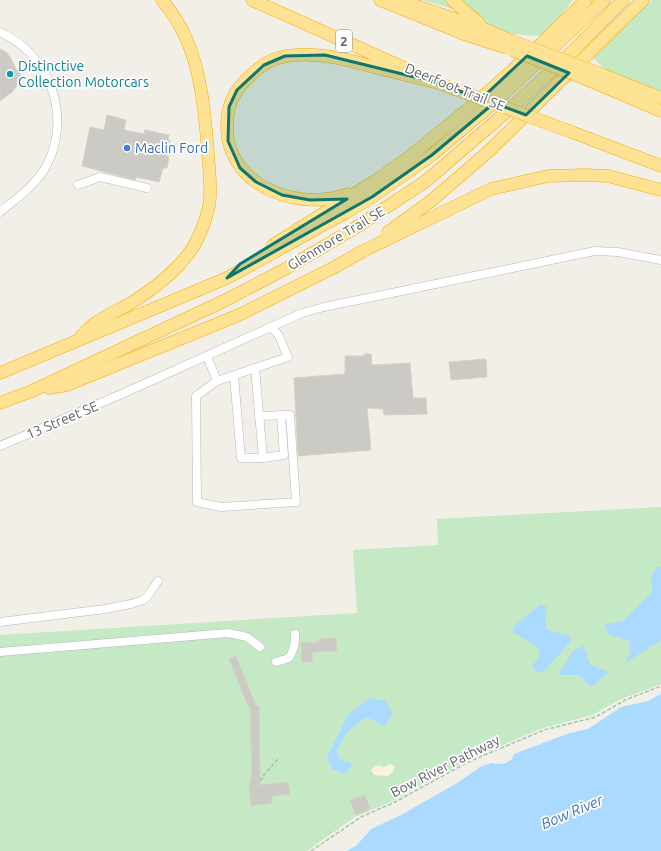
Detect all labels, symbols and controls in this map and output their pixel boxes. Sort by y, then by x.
road number: 2 [336,30,352,52]
place label: Distinctive Collection Motorcars [18,58,149,90]
street label: Deerfoot Trail SE [403,60,507,114]
marker: Distinctive Collection Motorcars [5,69,15,79]
place label: Maclin Ford [135,140,208,156]
marker: Maclin Ford [122,143,132,153]
street label: Glenmore Trail SE [285,203,388,273]
street label: 13 Street SE [24,398,100,442]
street label: Bow River Pathway [388,732,502,800]
water label: Bow River [538,790,607,832]

